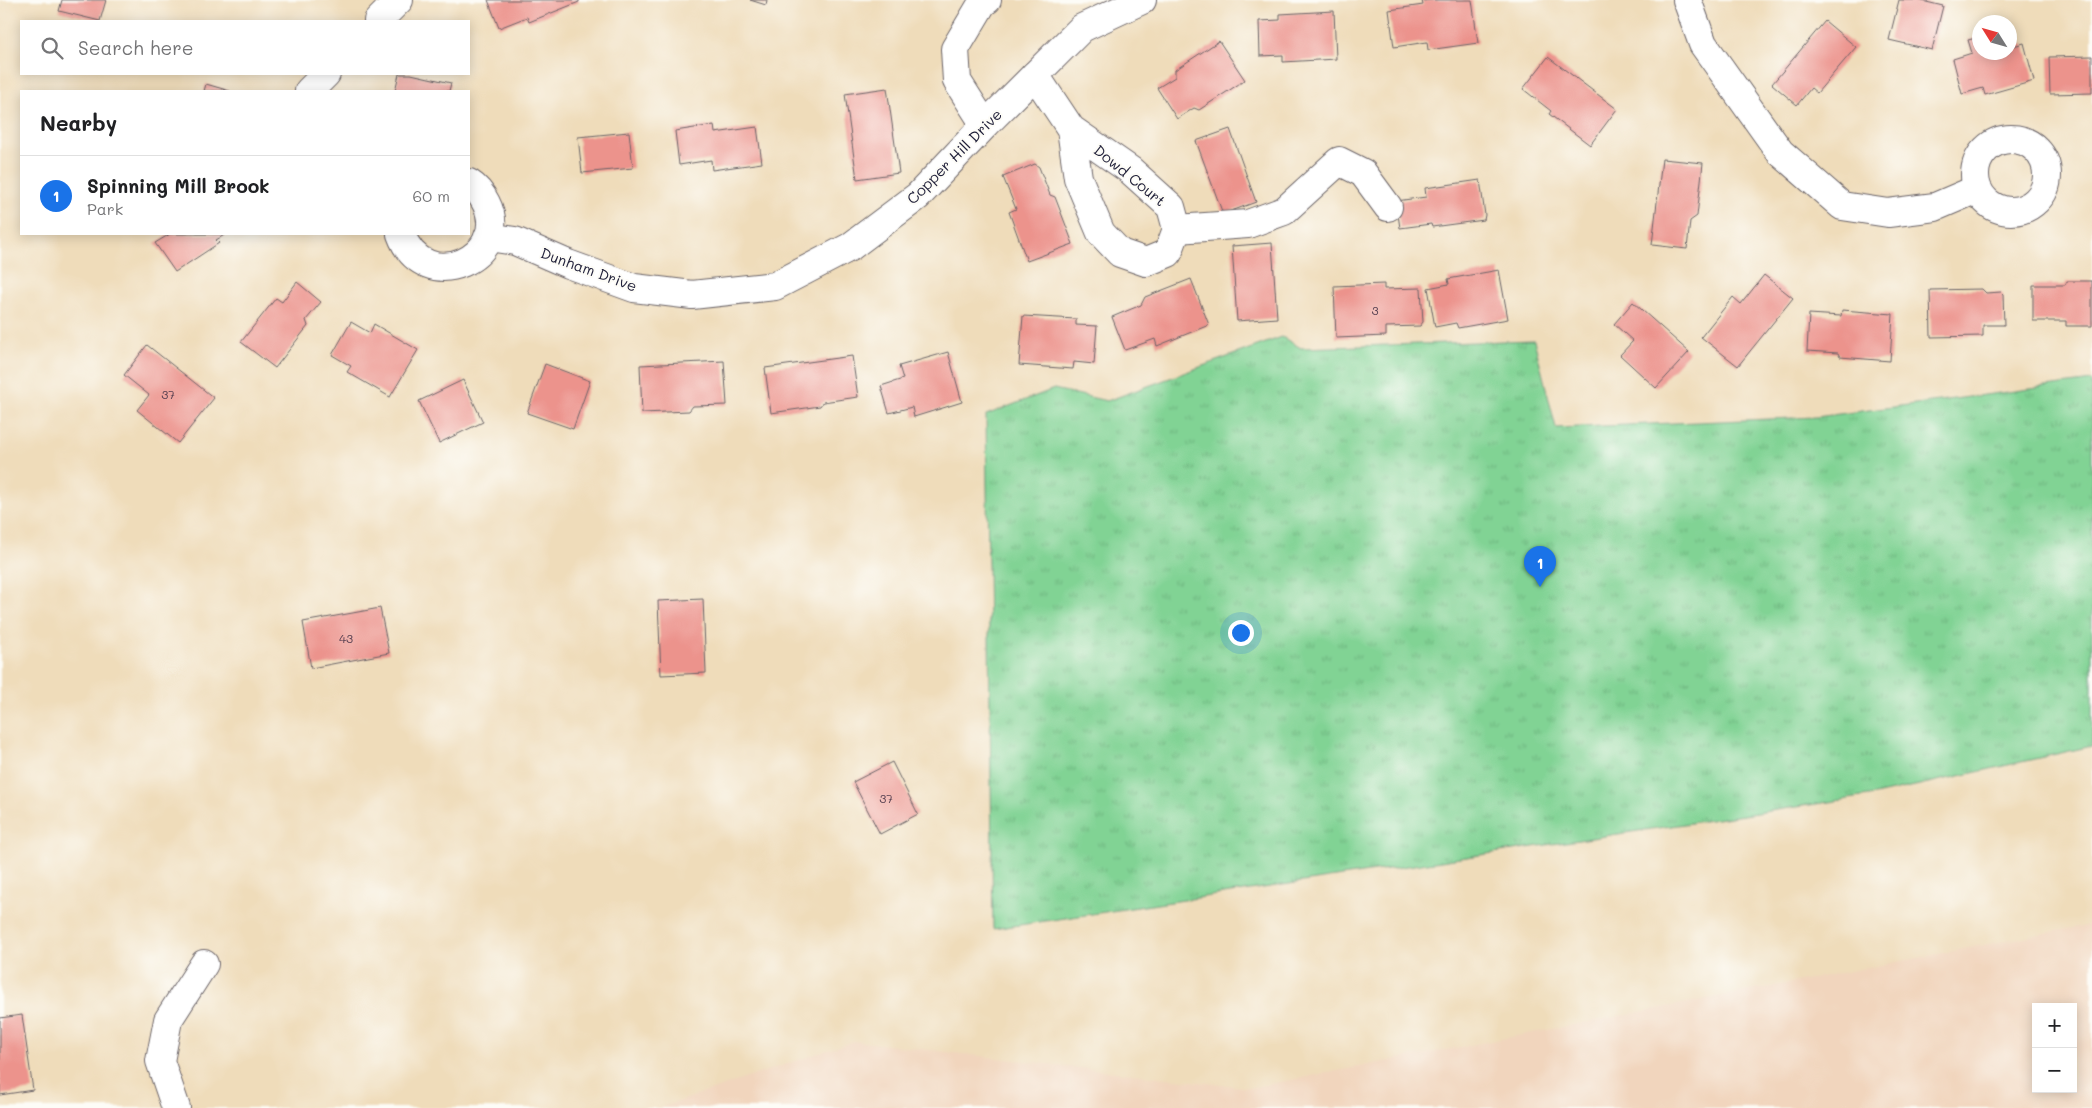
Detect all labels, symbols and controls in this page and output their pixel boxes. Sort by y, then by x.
north arrow [1972,15,2017,60]
search box [20,20,470,75]
icon: search [38,34,66,62]
text: Search here [78,35,194,60]
street label: Copper Hill Drive [902,104,1006,208]
text: Nearby [40,109,117,136]
street label: Dowd Court [1090,140,1170,210]
text: Spinning Mill Brook [87,173,270,198]
text: 1 [52,185,60,206]
text: 60 m [413,185,450,206]
text: Park [87,198,123,219]
street label: Dunham Drive [538,242,640,296]
house number: 3 [1371,302,1379,318]
house number: 37 [161,386,175,402]
pin: 1 [1524,546,1556,587]
your location [1228,620,1254,646]
house number: 43 [339,630,353,646]
house number: 37 [879,790,893,806]
map controls [2032,1003,2077,1093]
button: + [2032,1003,2077,1048]
button: − [2032,1048,2077,1093]

